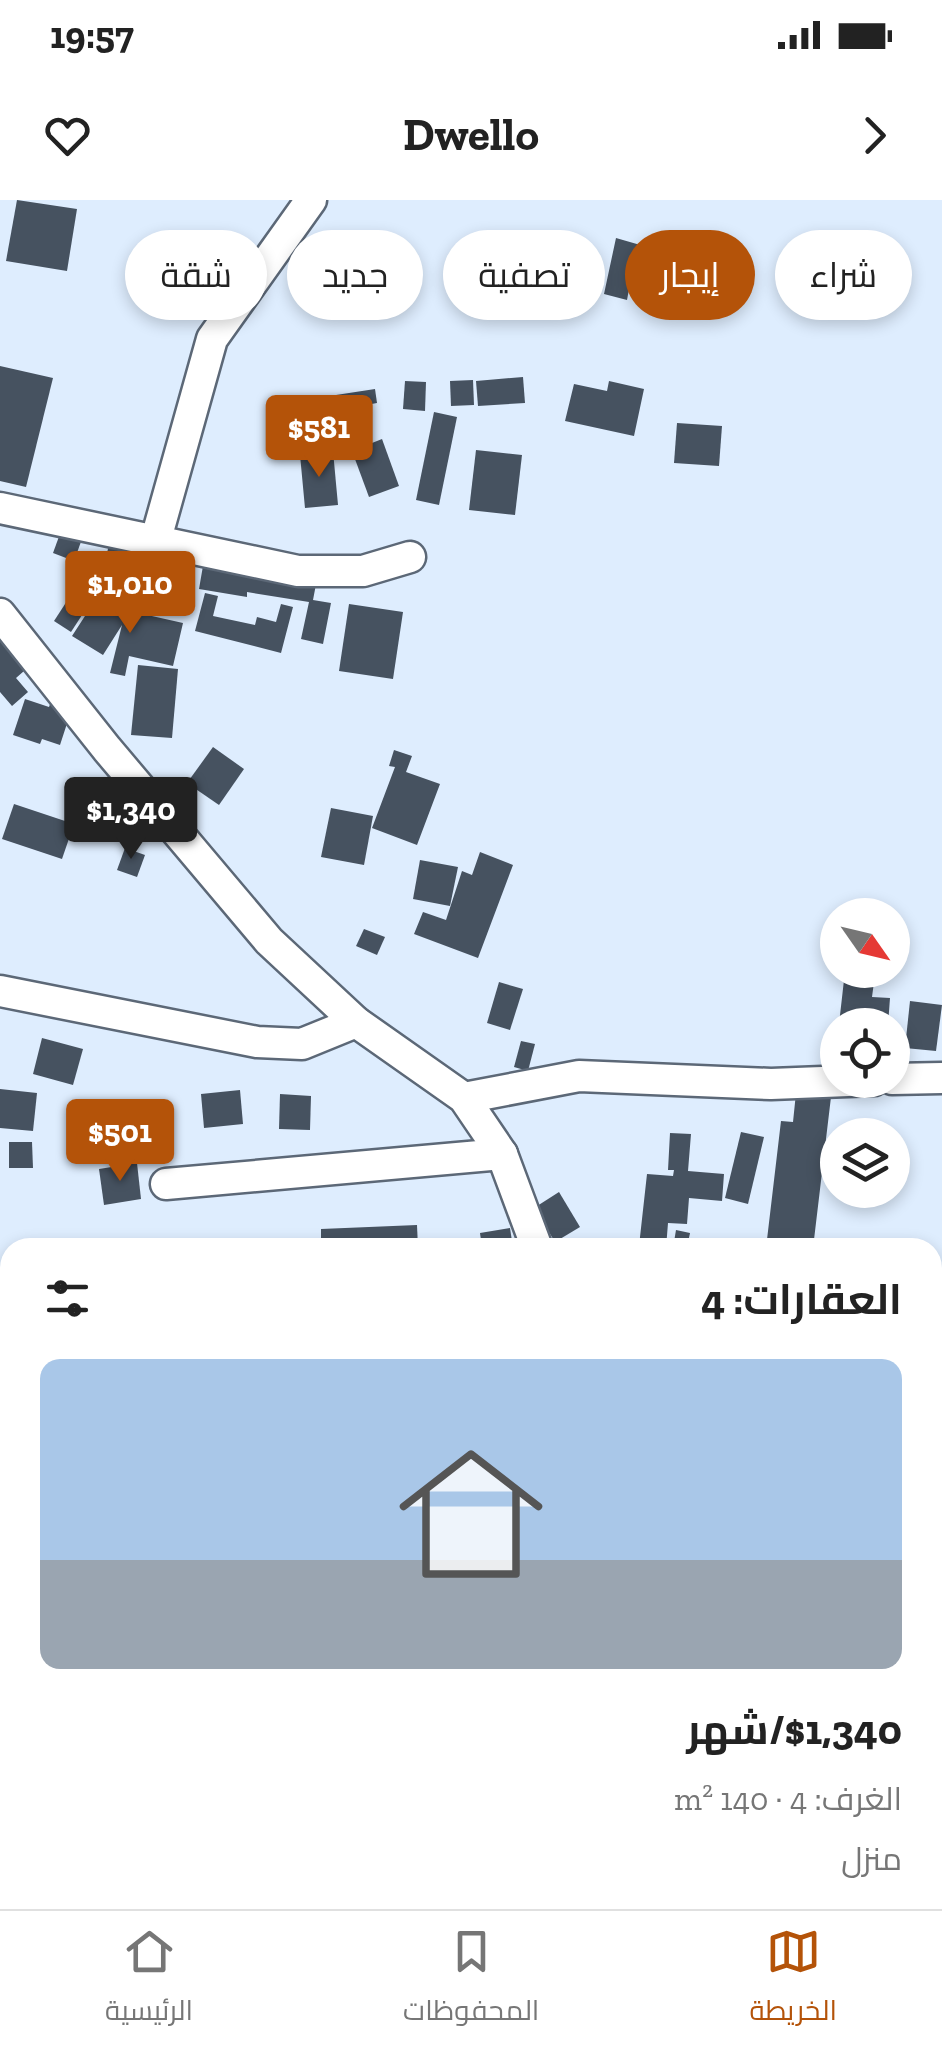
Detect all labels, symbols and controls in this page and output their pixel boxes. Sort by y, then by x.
text: 19:57 [50,12,134,58]
icon: heart [40,108,95,163]
text: Dwello [403,108,539,162]
icon: forward [847,108,902,163]
chip: شقة [125,230,267,320]
chip: جديد [287,230,423,320]
chip: تصفية [443,230,605,320]
chip: إيجار [625,230,755,320]
chip: شراء [775,230,912,320]
pin: $581 [260,395,378,480]
text: $581 [288,408,350,446]
pin: $1,010 [49,551,211,636]
text: $1,010 [87,564,173,602]
pin: $1,340 [50,777,212,862]
text: $1,340 [86,790,176,828]
north arrow [820,898,910,988]
map controls [820,898,910,1208]
button: locate [820,1008,910,1098]
pin: $501 [61,1099,179,1184]
text: $501 [88,1112,152,1150]
button: layers [820,1118,910,1208]
icon: filters [40,1271,95,1326]
text: العقارات: 4 [701,1274,902,1325]
icon: home [381,1424,561,1604]
text: $1,340/شهر [687,1704,902,1755]
text: الغرف: 4 · 140 m² [674,1780,902,1818]
text: منزل [841,1840,902,1878]
tab: الرئيسية [105,1924,193,2036]
tab: المحفوظات [403,1924,539,2036]
tab: الخريطة [750,1924,837,2036]

